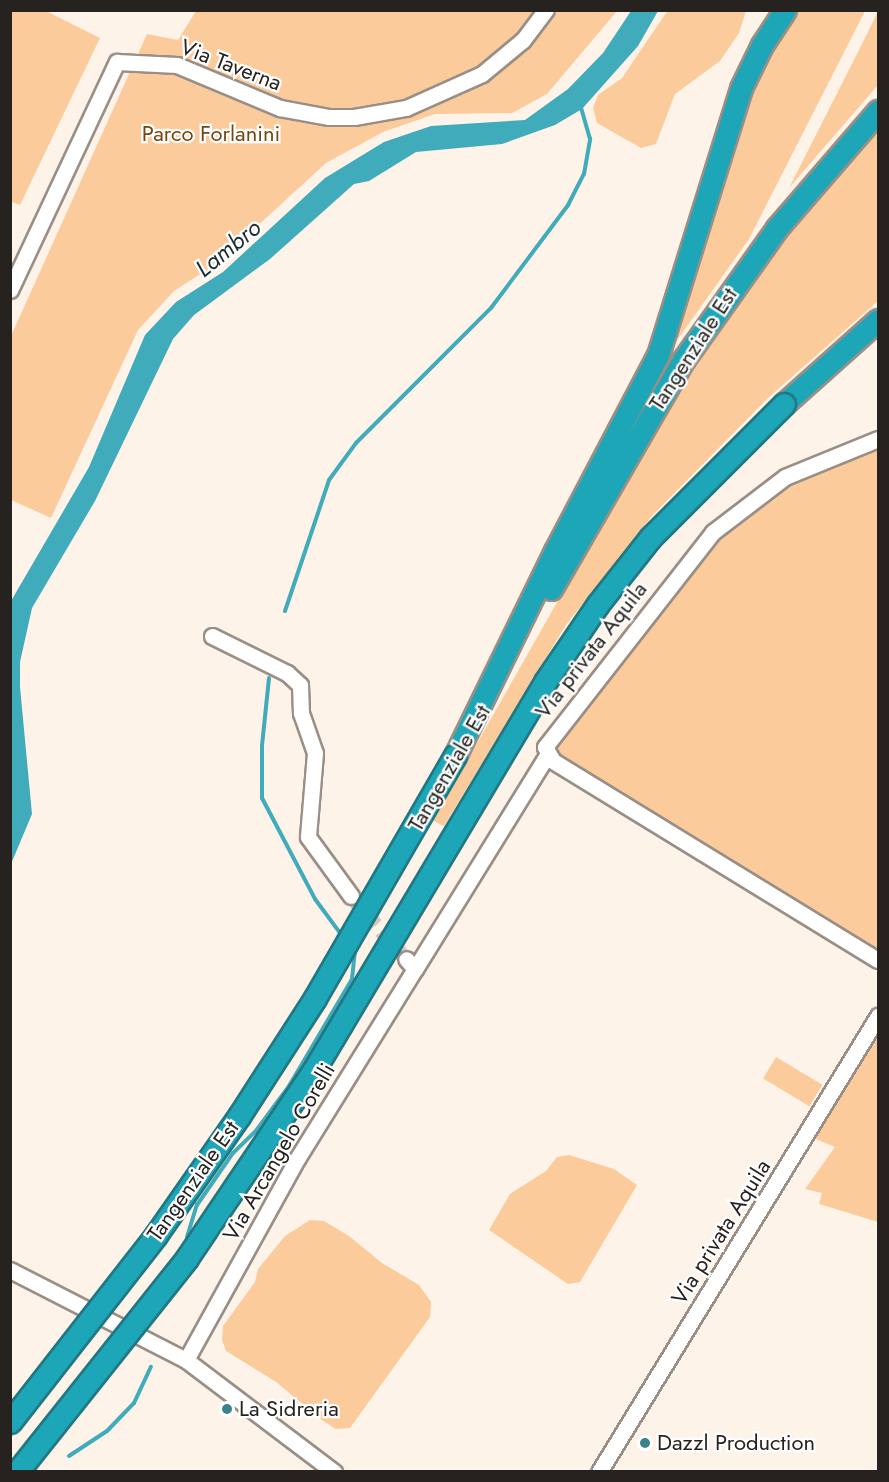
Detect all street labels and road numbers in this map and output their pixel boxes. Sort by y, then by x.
street label: Via Taverna [177,34,285,96]
street label: Tangenziale Est [643,283,743,415]
street label: Via privata Aquila [530,576,652,724]
street label: Tangenziale Est [402,700,496,836]
street label: Via Arcangelo Corelli [217,1058,341,1246]
street label: Tangenziale Est [142,1116,244,1246]
street label: Via privata Aquila [666,1155,776,1309]

